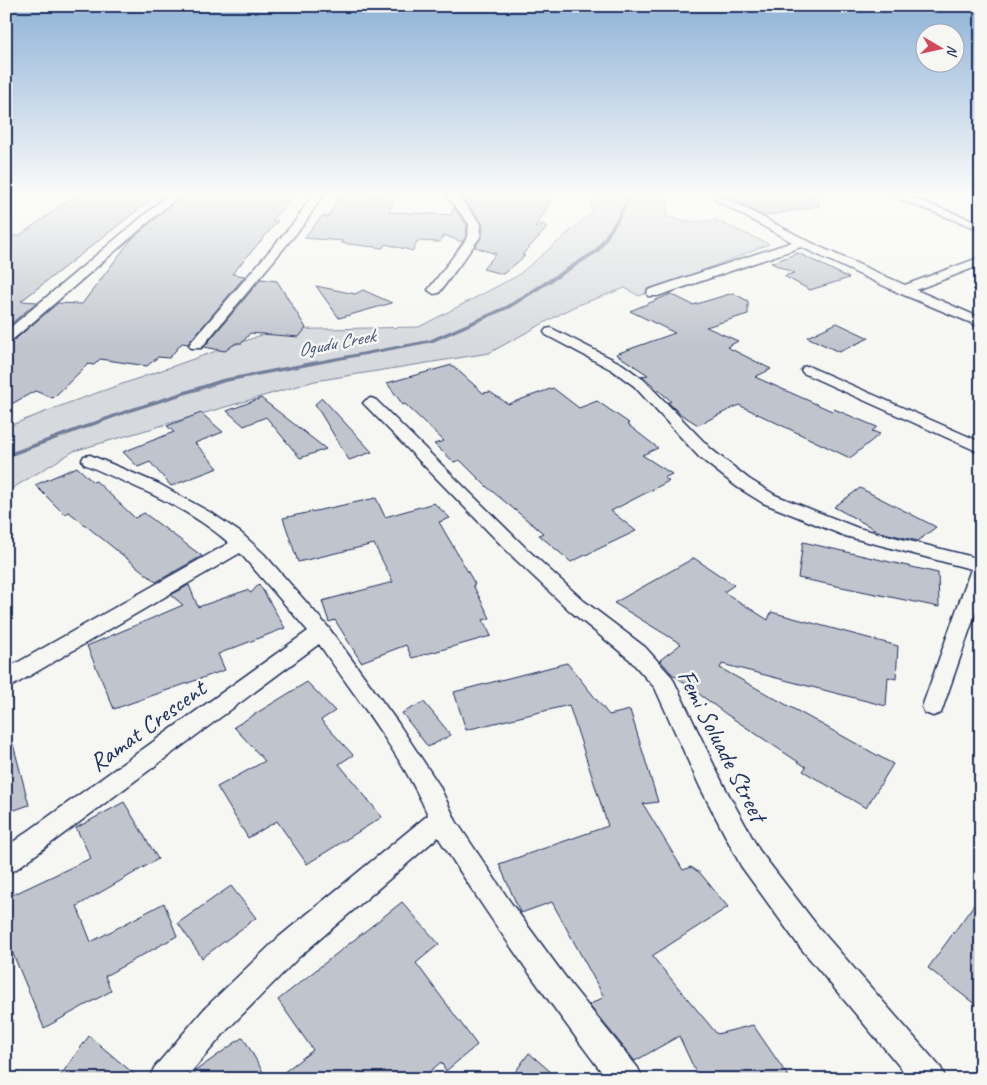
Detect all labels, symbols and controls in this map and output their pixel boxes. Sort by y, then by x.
north arrow [914,22,964,72]
text: N [943,44,961,58]
water label: Ogudu Creek [296,323,380,362]
street label: Femi Soluade Street [670,664,776,830]
street label: Ramat Crescent [83,671,214,779]

